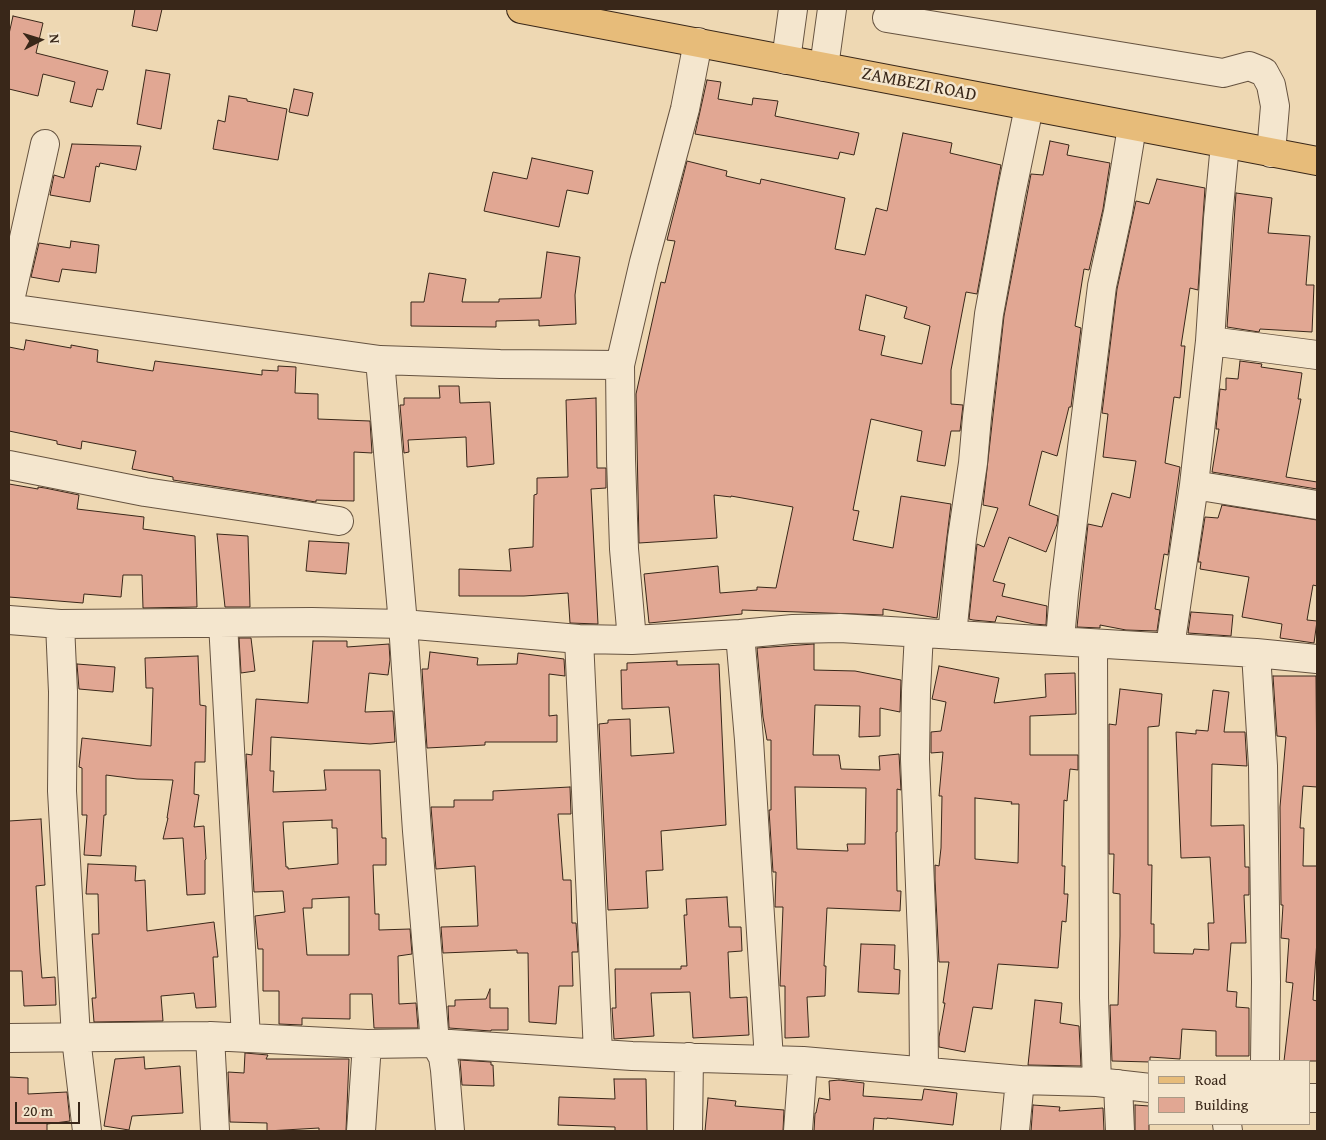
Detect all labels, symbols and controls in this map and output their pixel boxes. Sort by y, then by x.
north arrow [15,15,65,65]
text: N [45,33,65,44]
street label: ZAMBEZI ROAD [860,63,978,107]
legend [1148,1060,1311,1125]
text: Road [1195,1069,1226,1090]
scale bar [18,1092,82,1124]
text: Building [1195,1094,1248,1115]
text: 20 m [23,1100,53,1121]

